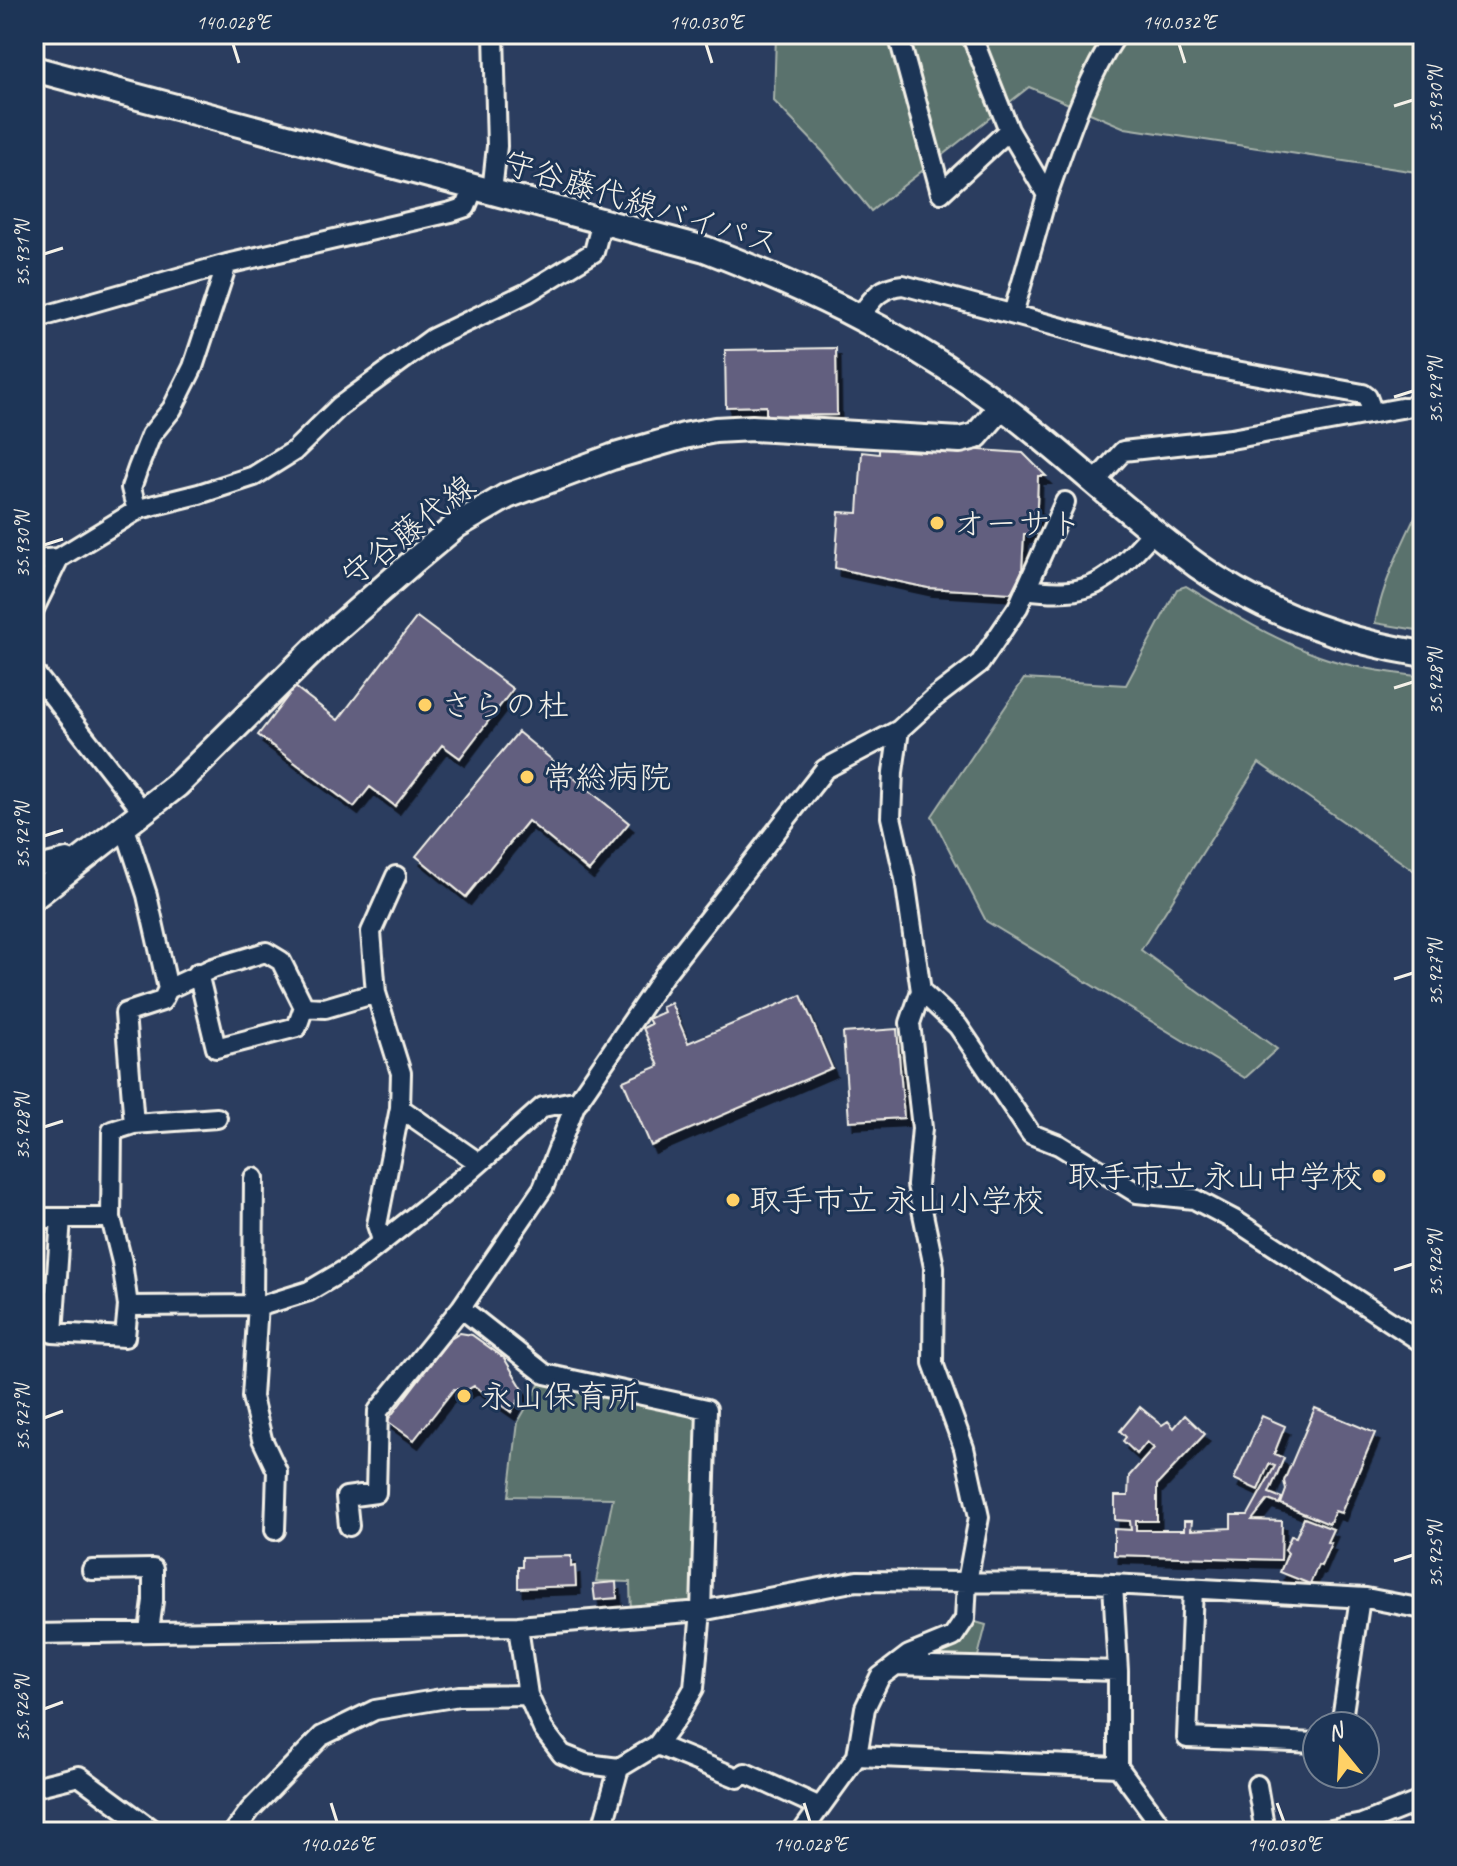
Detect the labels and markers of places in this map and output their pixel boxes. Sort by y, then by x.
place label: オーサト [953,503,1082,544]
marker: オーサト [928,514,946,532]
place label: さらの杜 [441,685,569,726]
marker: さらの杜 [416,696,434,714]
place label: 常総病院 [543,757,671,798]
marker: 常総病院 [518,768,536,786]
place label: 取手市立 永山中学校 [1067,1156,1363,1197]
marker: 取手市立 永山中学校 [1370,1167,1388,1185]
place label: 取手市立 永山小学校 [749,1180,1045,1221]
marker: 取手市立 永山小学校 [724,1191,742,1209]
place label: 永山保育所 [480,1376,640,1417]
marker: 永山保育所 [455,1387,473,1405]

